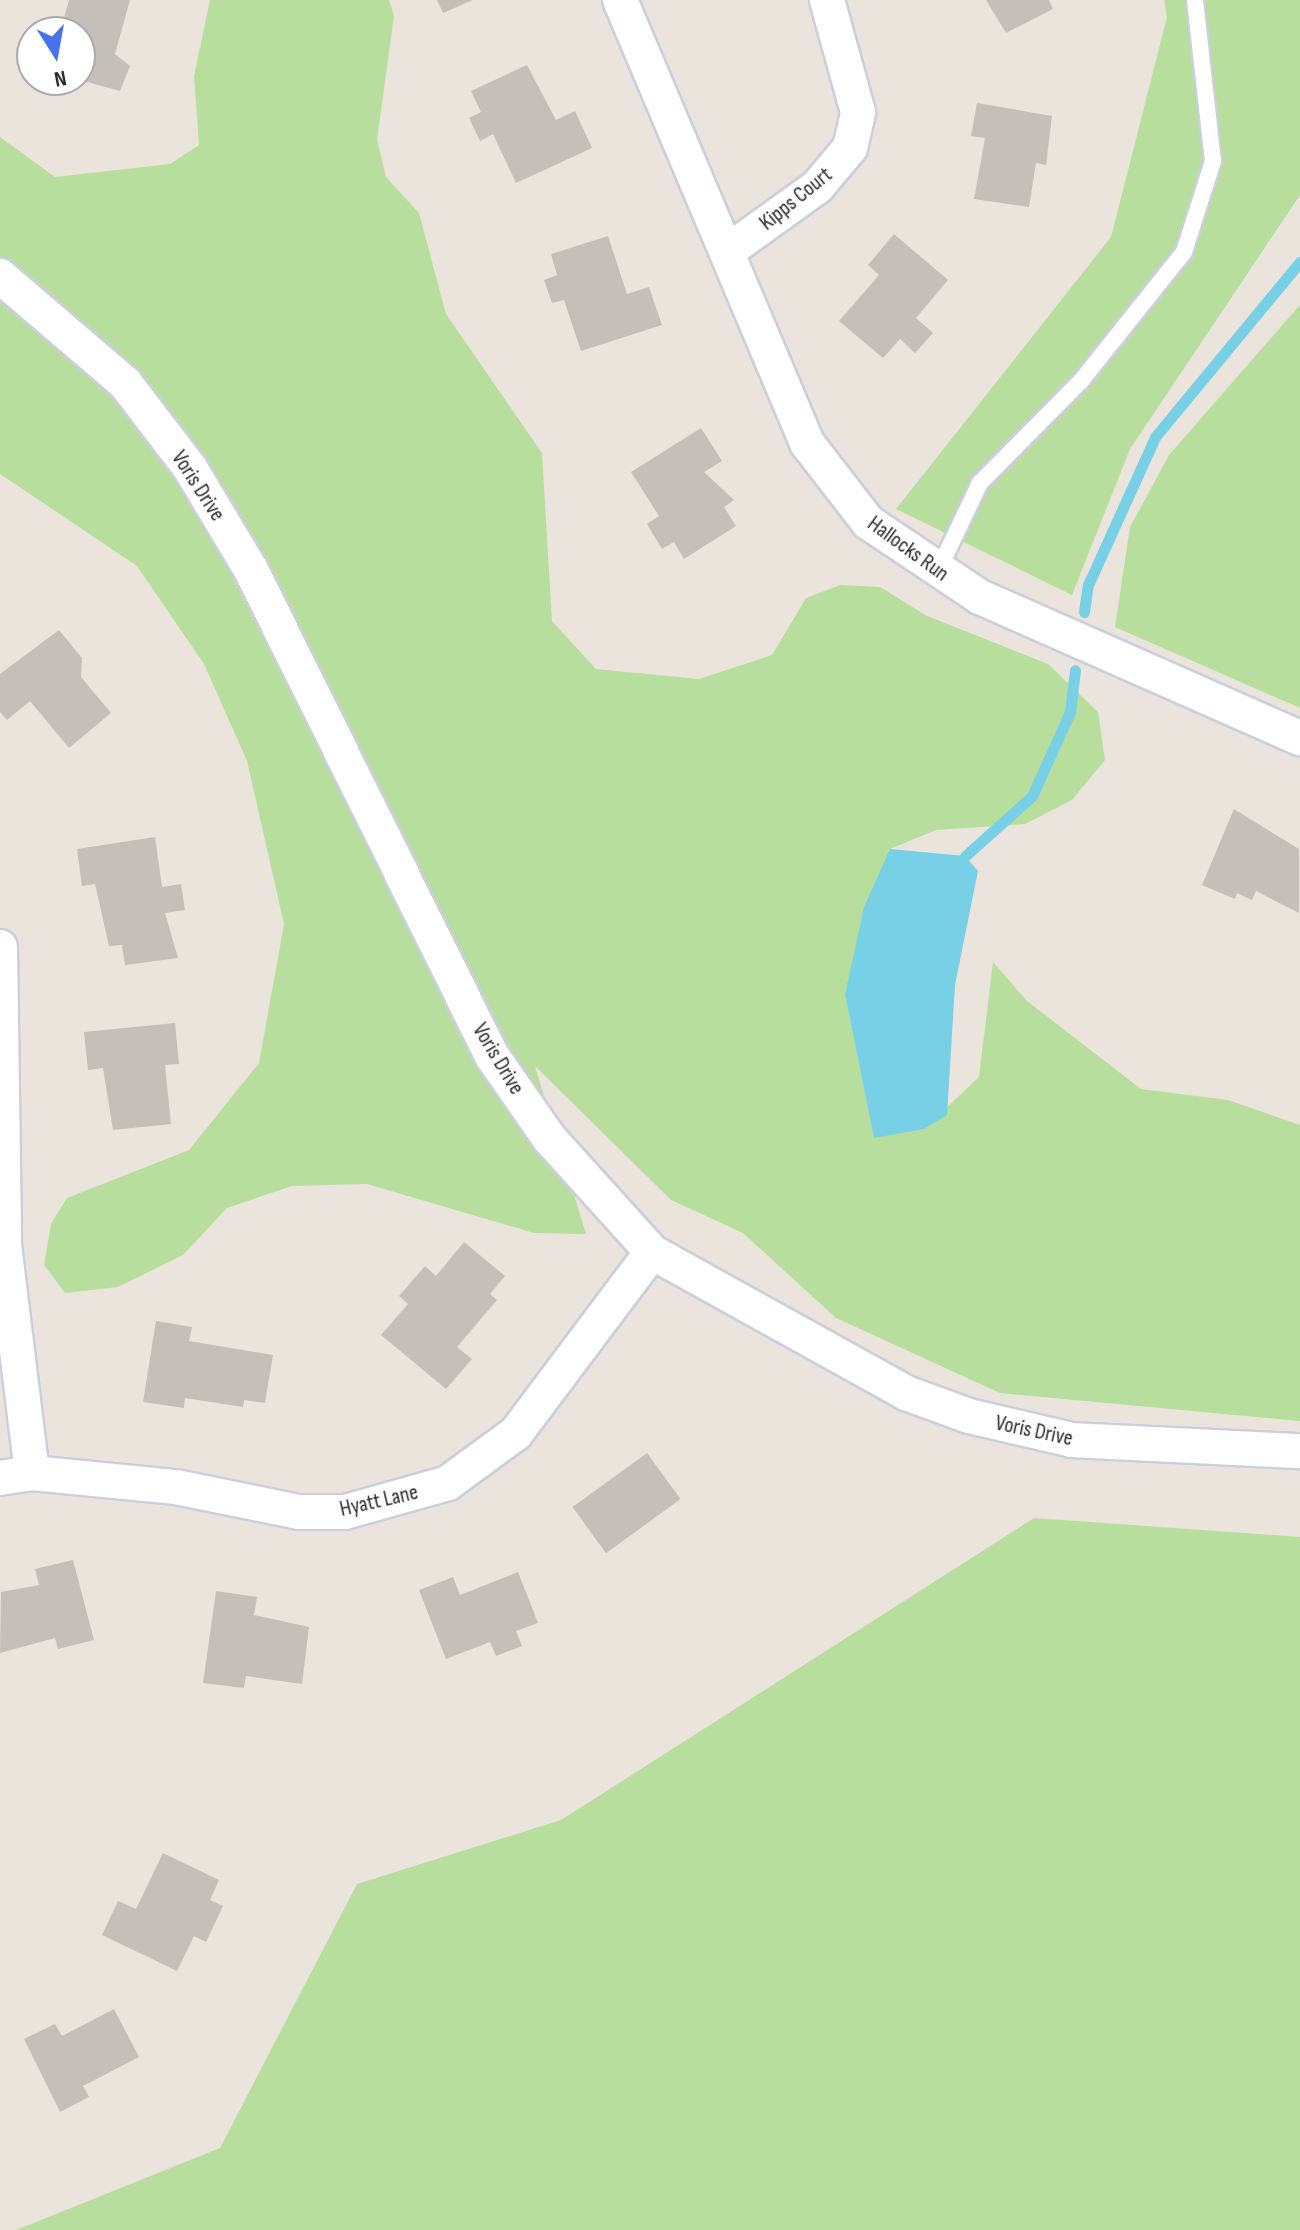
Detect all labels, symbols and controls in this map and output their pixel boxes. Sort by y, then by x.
north arrow [16,16,96,96]
text: N [52,64,69,92]
street label: Kipps Court [754,162,838,236]
street label: Voris Drive [166,446,230,526]
street label: Hallocks Run [862,511,954,587]
street label: Voris Drive [466,1019,530,1099]
street label: Voris Drive [993,1410,1075,1452]
street label: Hyatt Lane [337,1479,421,1523]

